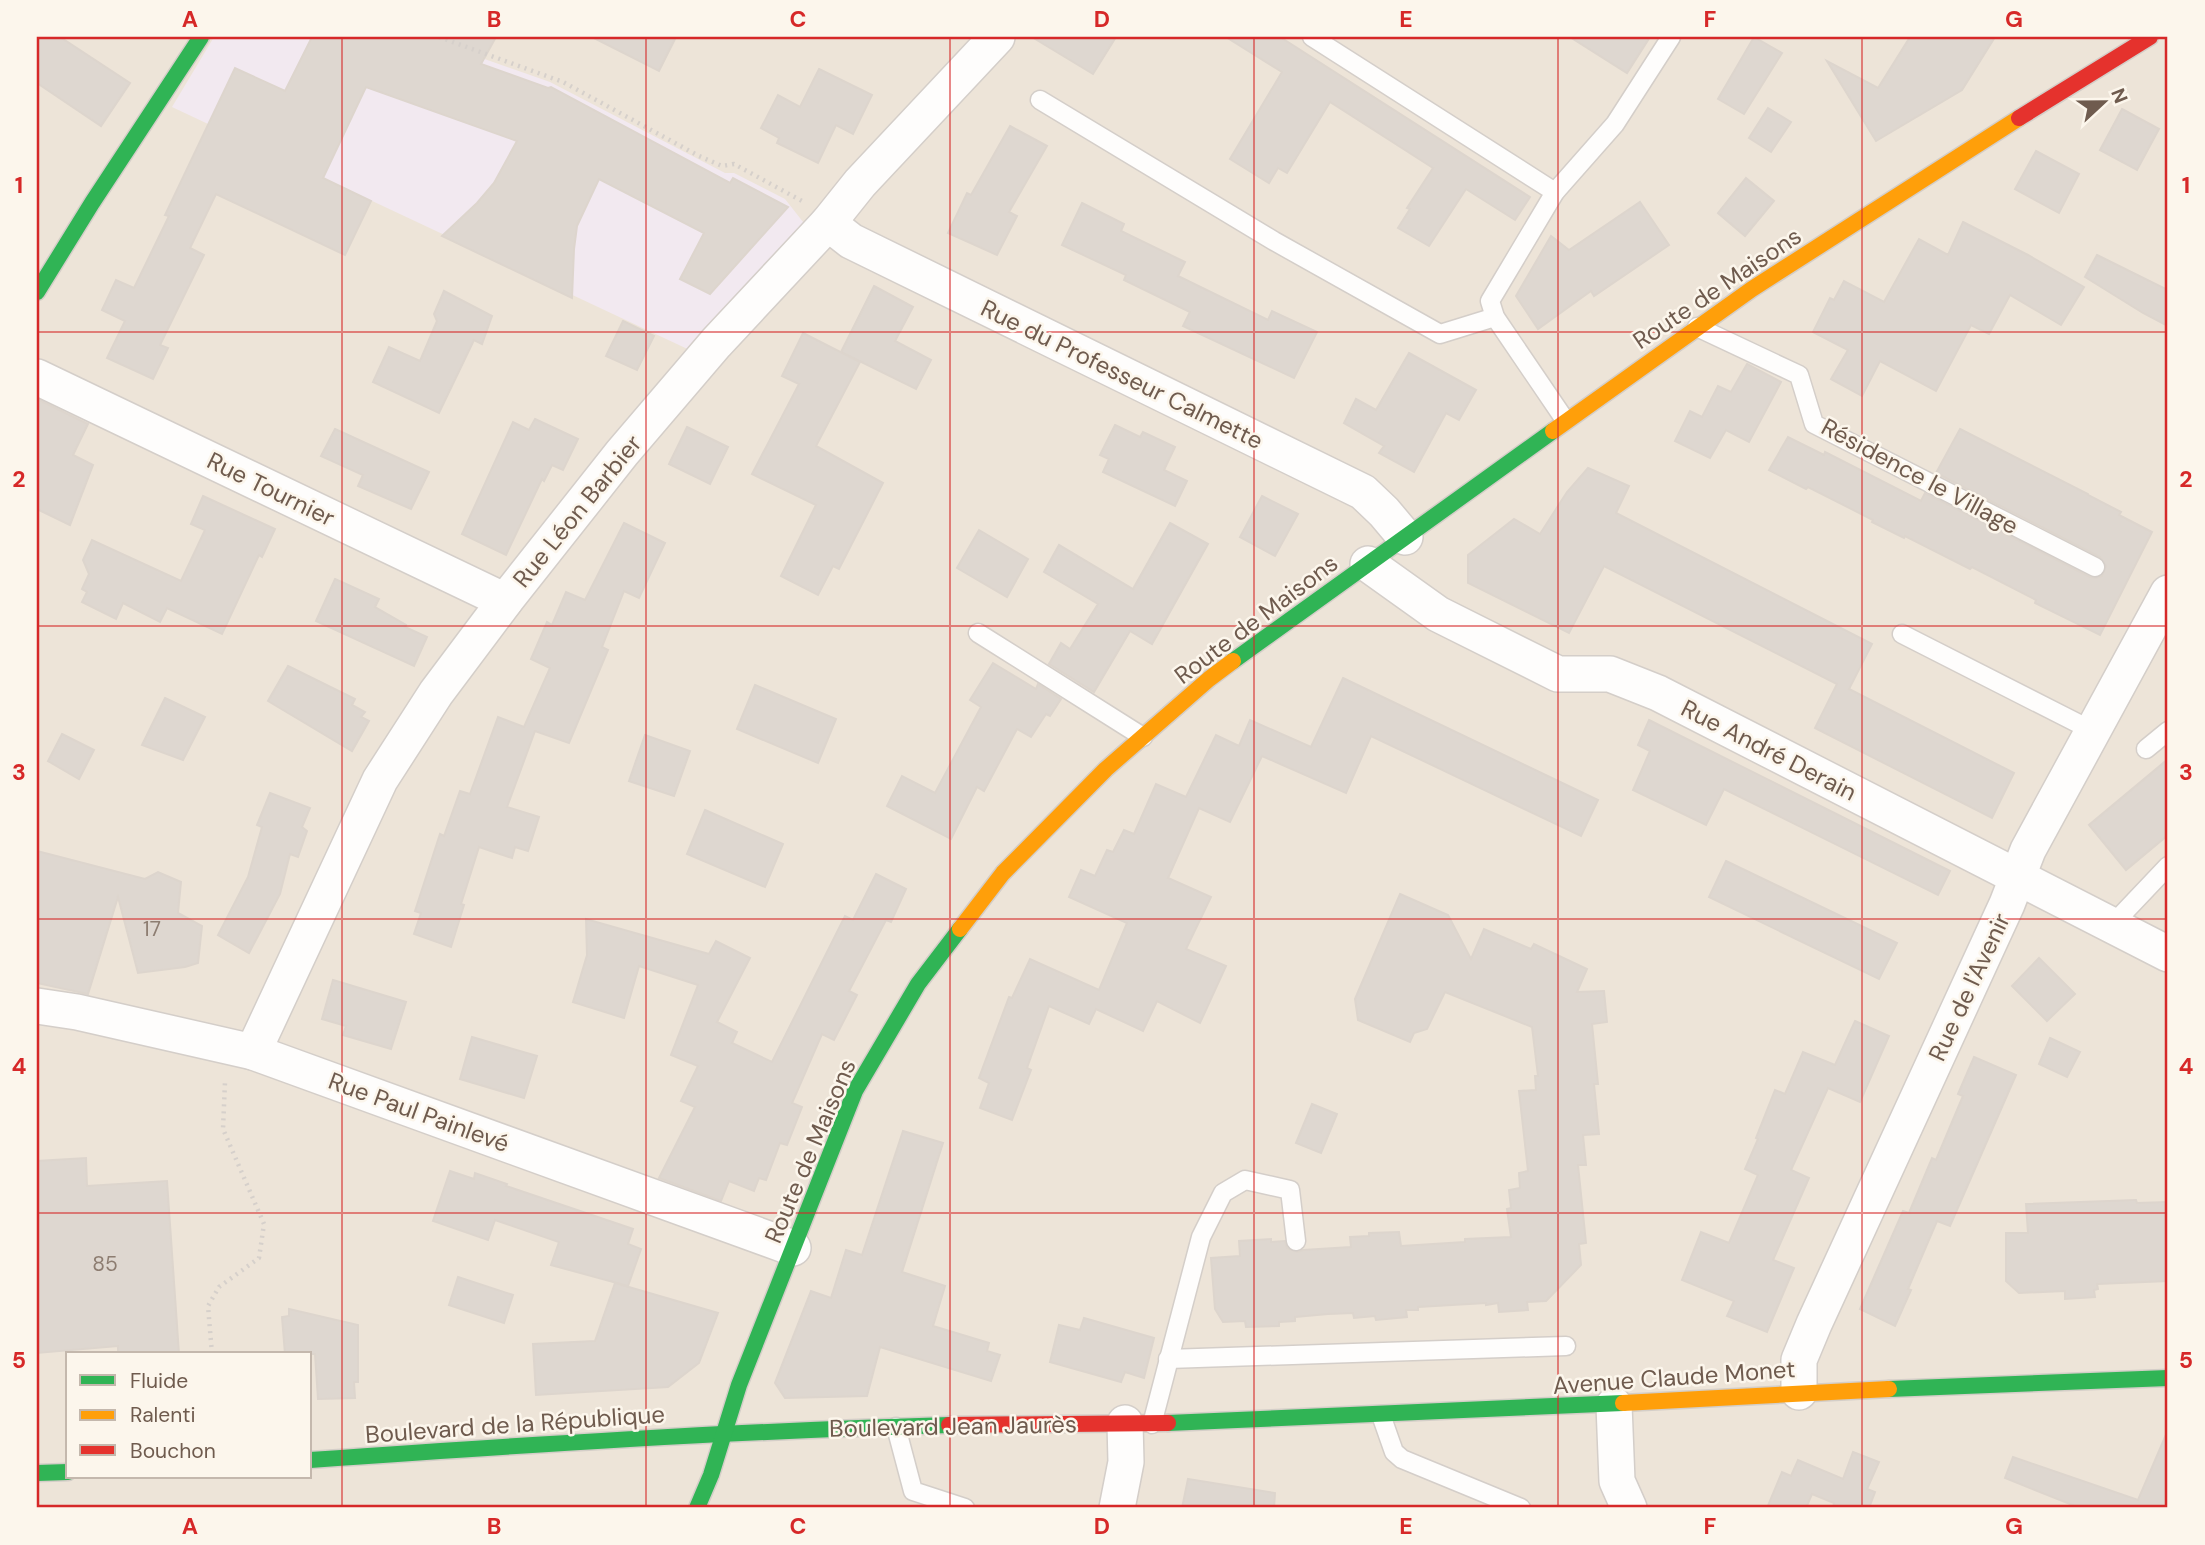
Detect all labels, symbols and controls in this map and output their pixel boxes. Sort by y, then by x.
text: A [182,4,198,34]
text: B [487,4,501,34]
text: C [790,4,806,34]
text: D [1094,4,1110,34]
text: E [1399,4,1413,34]
text: F [1704,4,1717,34]
text: G [2005,4,2023,34]
north arrow [2068,66,2138,136]
text: N [2105,85,2133,107]
text: 1 [15,170,23,200]
text: 1 [2182,170,2190,200]
street label: Route de Maisons [1627,220,1807,356]
street label: Rue du Professeur Calmette [976,292,1268,456]
street label: Résidence le Village [1816,411,2024,541]
street label: Rue Léon Barbier [506,428,648,594]
street label: Rue Tournier [202,445,340,533]
text: 2 [12,464,26,494]
text: 2 [2179,464,2193,494]
street label: Route de Maisons [1168,547,1344,691]
street label: Rue André Derain [1676,692,1862,808]
text: 3 [12,757,26,787]
text: 3 [2179,757,2193,787]
street label: Rue de l'Avenir [1921,908,2017,1066]
house number: 17 [143,915,161,943]
text: 4 [12,1051,27,1081]
text: 4 [2179,1051,2194,1081]
street label: Route de Maisons [757,1054,863,1248]
street label: Rue Paul Painlevé [324,1065,514,1159]
house number: 85 [92,1250,118,1278]
text: 5 [12,1345,26,1375]
text: 5 [2179,1345,2193,1375]
legend [66,1352,312,1478]
street label: Avenue Claude Monet [1552,1353,1796,1401]
text: Fluide [130,1367,188,1395]
street label: Boulevard de la République [364,1398,666,1450]
text: Ralenti [130,1401,196,1429]
street label: Boulevard Jean Jaurès [829,1408,1077,1444]
text: Bouchon [130,1437,216,1465]
text: A [182,1511,198,1541]
text: B [487,1511,501,1541]
text: C [790,1511,806,1541]
text: D [1094,1511,1110,1541]
text: E [1399,1511,1413,1541]
text: F [1704,1511,1717,1541]
text: G [2005,1511,2023,1541]

